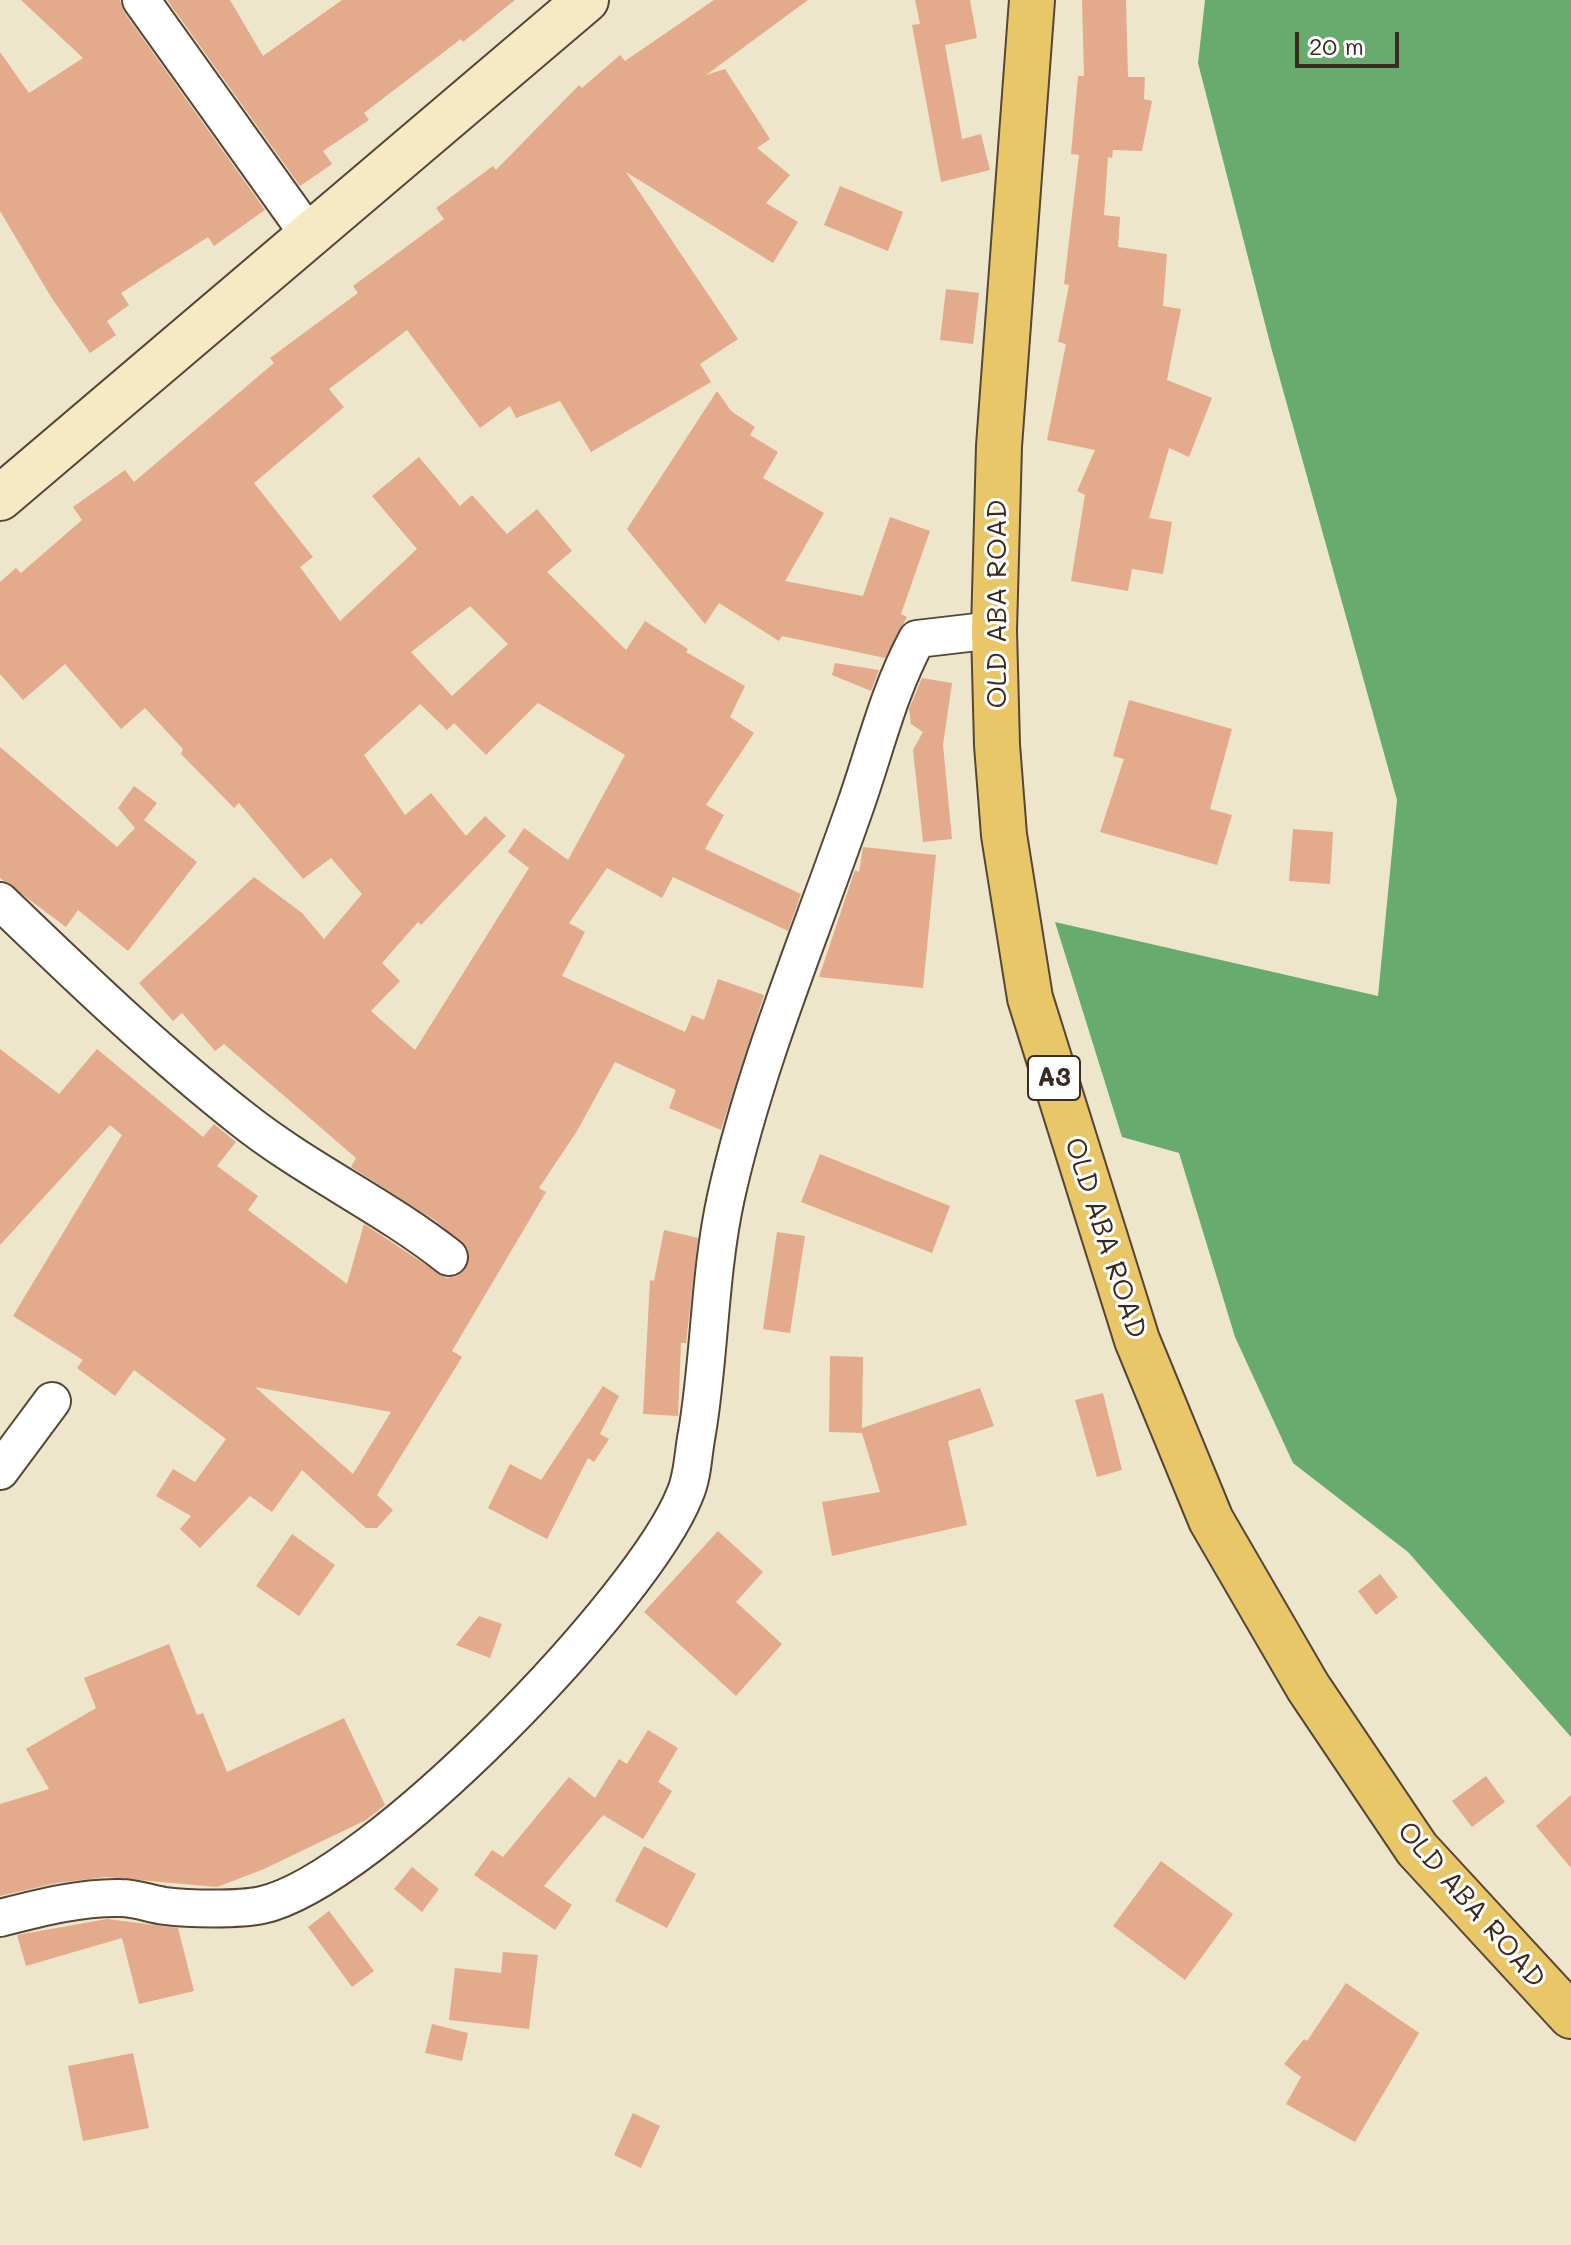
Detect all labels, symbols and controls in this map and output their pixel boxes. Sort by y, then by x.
scale bar [1299,16,1403,66]
text: 20 m [1309,30,1364,61]
street label: OLD ABA ROAD [980,500,1014,708]
road number: A3 [1028,1056,1080,1100]
street label: OLD ABA ROAD [1057,1133,1153,1343]
street label: OLD ABA ROAD [1390,1815,1552,1995]

